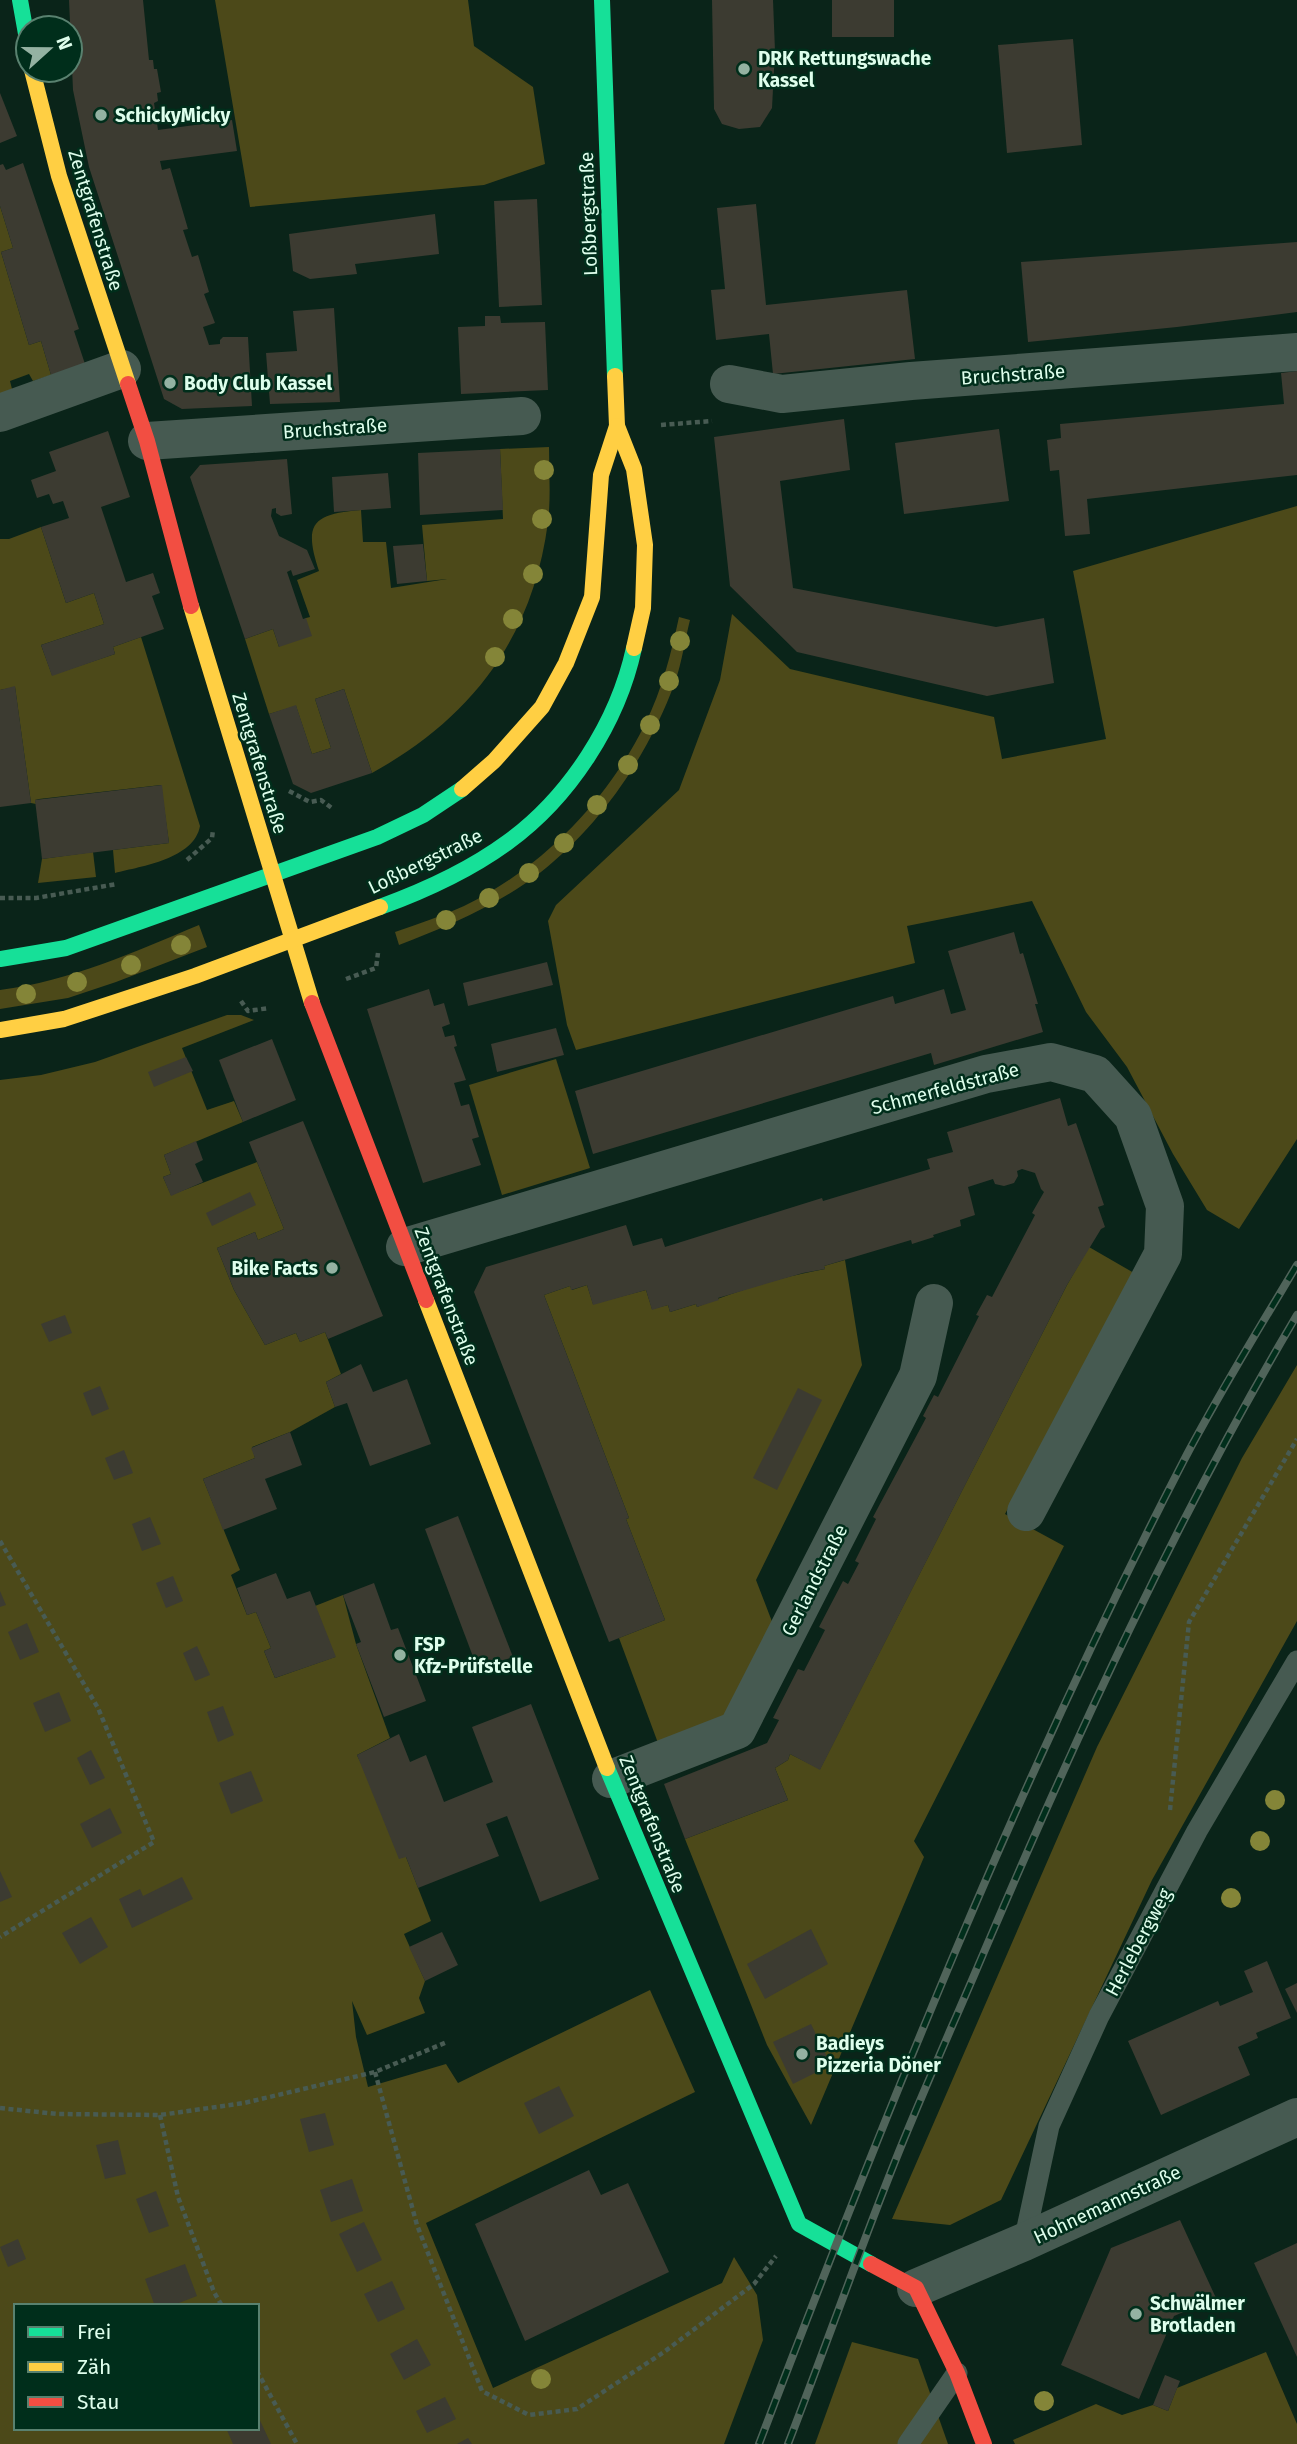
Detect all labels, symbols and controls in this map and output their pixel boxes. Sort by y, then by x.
north arrow [14,14,84,84]
text: N [51,33,77,53]
place label: DRK Rettungswache Kassel [758,47,931,92]
marker: DRK Rettungswache Kassel [736,61,752,77]
place label: SchickyMicky [115,104,231,127]
marker: SchickyMicky [93,107,109,123]
street label: Zentgrafenstraße [63,147,128,294]
street label: Loßbergstraße [575,152,602,276]
street label: Bruchstraße [960,359,1066,390]
place label: Body Club Kassel [184,372,332,395]
marker: Body Club Kassel [162,375,178,391]
street label: Bruchstraße [282,413,388,444]
street label: Zentgrafenstraße [227,690,292,837]
street label: Loßbergstraße [364,824,486,899]
street label: Schmerfeldstraße [869,1058,1022,1119]
street label: Zentgrafenstraße [410,1224,484,1369]
place label: Bike Facts [232,1257,318,1280]
marker: Bike Facts [324,1260,340,1276]
street label: Gerlandstraße [776,1521,852,1640]
place label: FSP Kfz-Prüfstelle [414,1633,533,1678]
marker: FSP Kfz-Prüfstelle [392,1647,408,1663]
street label: Zentgrafenstraße [614,1752,691,1896]
street label: Herlebergweg [1100,1884,1177,2000]
place label: Badieys Pizzeria Döner [816,2032,941,2077]
marker: Badieys Pizzeria Döner [794,2046,810,2062]
street label: Hohnemannstraße [1030,2160,1185,2249]
place label: Schwälmer Brotladen [1150,2292,1245,2337]
legend [14,2304,259,2430]
marker: Schwälmer Brotladen [1128,2306,1144,2322]
text: Frei [77,2319,111,2345]
text: Zäh [77,2354,111,2380]
text: Stau [77,2389,120,2415]

